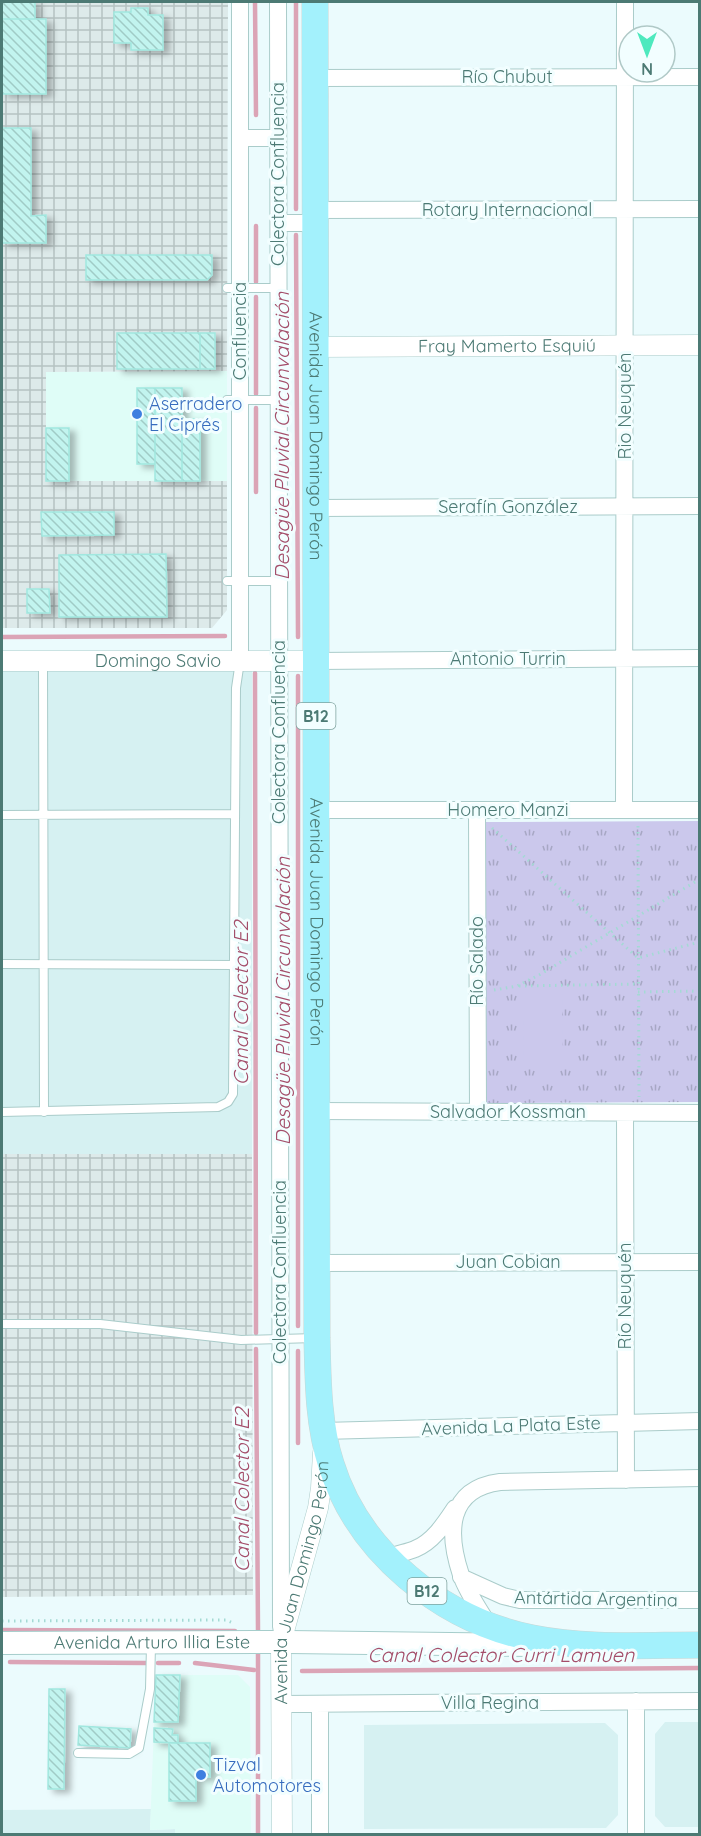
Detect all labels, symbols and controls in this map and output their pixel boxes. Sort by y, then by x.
north arrow [617,24,677,84]
text: N [641,59,653,79]
street label: Río Chubut [461,65,553,88]
street label: Colectora Confluencia [266,82,289,266]
street label: Rotary Internacional [422,198,592,221]
street label: Confluencia [228,282,251,380]
water label: Desagüe Pluvial Circunvalación [269,291,294,580]
street label: Avenida Juan Domingo Perón [304,312,328,560]
street label: Fray Mamerto Esquiú [418,334,596,357]
street label: Rio Neuquén [613,353,636,459]
place label: Aserradero El Ciprés [149,392,242,436]
marker: Aserradero El Ciprés [130,407,144,421]
street label: Serafín González [438,495,578,518]
street label: Colectora Confluencia [267,640,290,824]
street label: Antonio Turrin [450,647,566,670]
street label: Domingo Savio [95,649,221,672]
road number: B12 [296,703,336,729]
street label: Avenida Juan Domingo Perón [305,798,329,1046]
street label: Homero Manzi [447,798,569,821]
water label: Desagüe Pluvial Circunvalación [270,856,295,1145]
street label: Río Salado [465,916,488,1006]
water label: Canal Colector E2 [228,919,253,1085]
street label: Salvador Kossman [430,1100,586,1123]
street label: Colectora Confluencia [268,1180,291,1364]
street label: Río Neuquén [613,1243,636,1349]
street label: Juan Cobian [455,1250,561,1273]
water label: Canal Colector E2 [229,1406,254,1572]
street label: Avenida La Plata Este [421,1411,601,1440]
street label: Avenida Juan Domingo Perón [269,1460,334,1705]
road number: B12 [408,1578,446,1604]
street label: Antártida Argentina [514,1586,678,1611]
street label: Avenida Arturo Illia Este [54,1630,250,1654]
water label: Canal Colector Curri Lamuen [368,1642,635,1667]
street label: Villa Regina [441,1691,539,1714]
place label: Tizval Automotores [213,1753,321,1797]
marker: Tizval Automotores [194,1768,208,1782]

